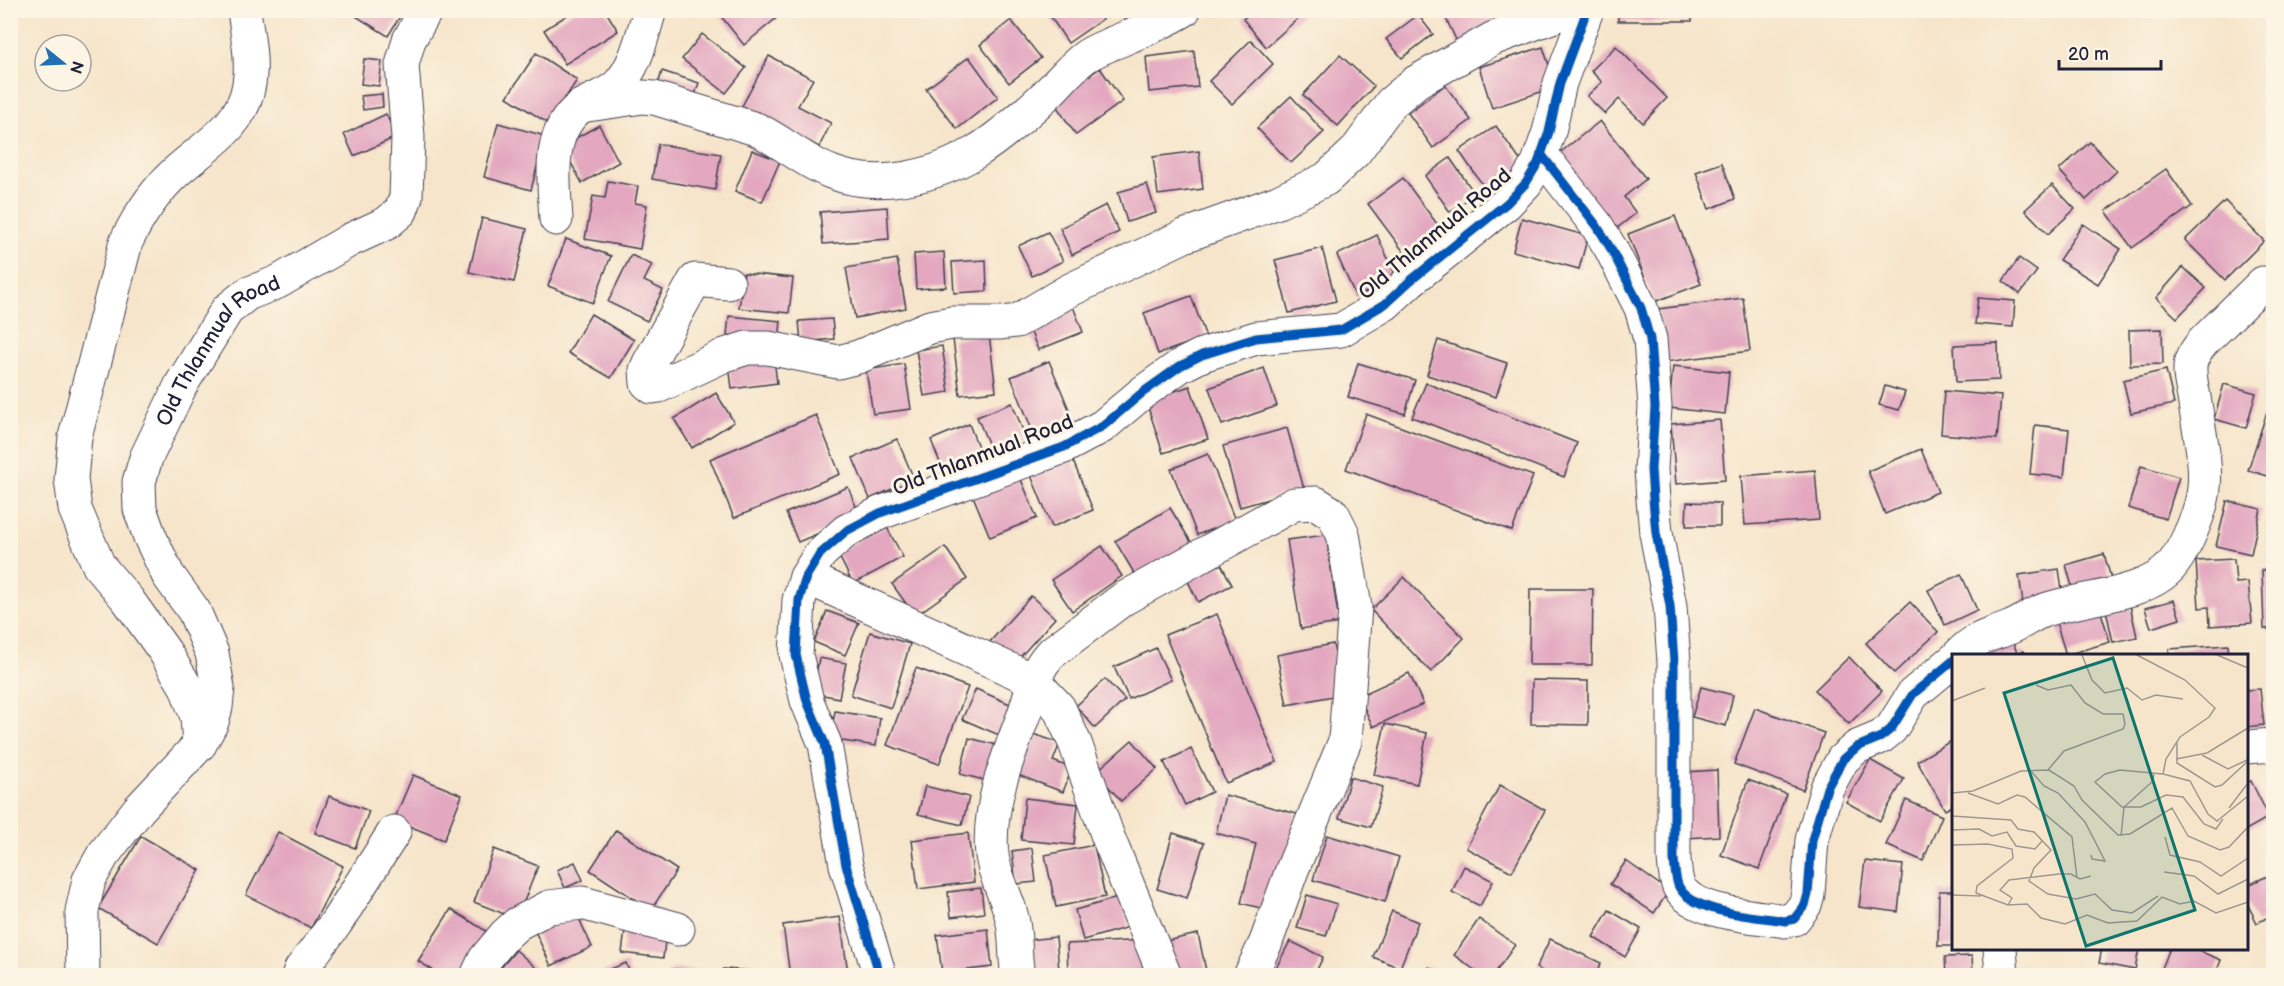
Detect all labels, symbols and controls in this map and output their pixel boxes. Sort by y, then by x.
north arrow [33,33,93,93]
scale bar [2059,33,2161,71]
text: 20 m [2068,44,2109,65]
text: N [65,59,87,76]
street label: Old Thlanmual Road [1354,163,1516,305]
street label: Old Thlanmual Road [151,270,283,430]
street label: Old Thlanmual Road [889,409,1077,501]
inset map [1952,654,2248,950]

